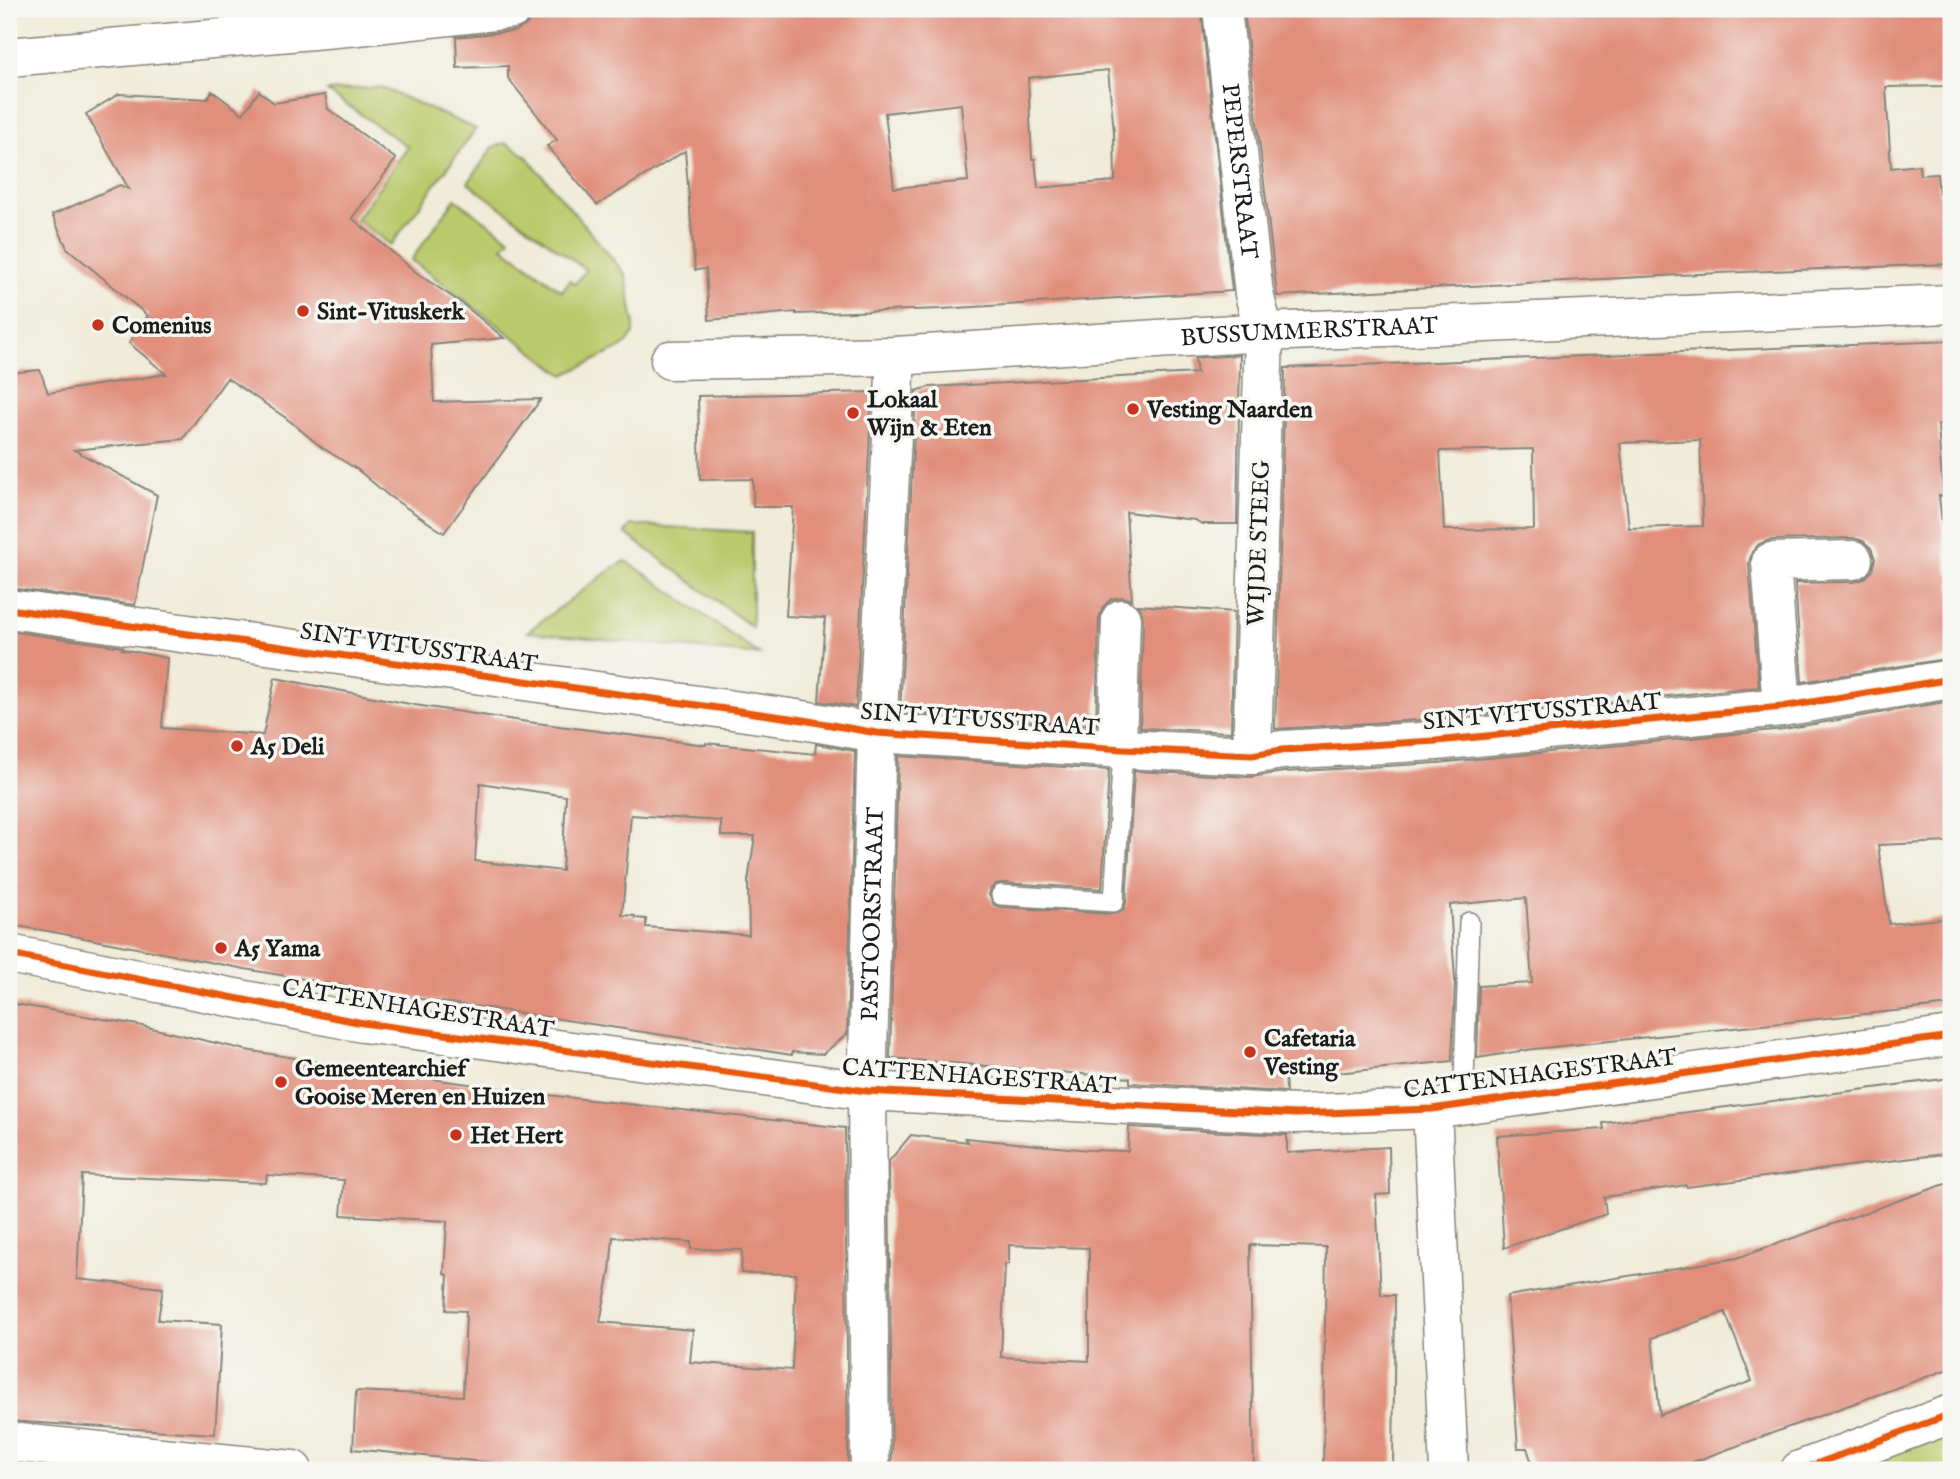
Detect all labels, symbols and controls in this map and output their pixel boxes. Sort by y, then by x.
street label: PEPERSTRAAT [1213,82,1264,261]
place label: Sint-Vituskerk [317,297,465,328]
marker: Sint-Vituskerk [295,303,311,319]
place label: Comenius [112,311,212,342]
street label: BUSSUMMERSTRAAT [1180,311,1439,354]
marker: Comenius [90,317,106,333]
place label: Lokaal Wijn & Eten [866,385,992,444]
place label: Vesting Naarden [1146,395,1313,426]
marker: Vesting Naarden [1125,401,1141,417]
marker: Lokaal Wijn & Eten [845,405,861,421]
street label: WIJDE STEEG [1241,460,1278,627]
street label: SINT VITUSSTRAAT [298,616,540,681]
street label: SINT VITUSSTRAAT [1422,687,1663,738]
street label: SINT VITUSSTRAAT [859,697,1101,744]
place label: A5 Deli [250,732,325,763]
marker: A5 Deli [229,738,245,754]
street label: PASTOORSTRAAT [855,806,892,1022]
place label: A5 Yama [234,934,321,965]
marker: A5 Yama [213,940,229,956]
street label: CATTENHAGESTRAAT [280,973,556,1046]
place label: Cafetaria Vesting [1263,1024,1356,1083]
street label: CATTENHAGESTRAAT [1402,1042,1679,1107]
marker: Cafetaria Vesting [1242,1044,1258,1060]
street label: CATTENHAGESTRAAT [841,1052,1118,1103]
place label: Gemeentearchief Gooise Meren en Huizen [295,1054,546,1113]
marker: Gemeentearchief Gooise Meren en Huizen [273,1074,289,1090]
place label: Het Hert [470,1121,564,1152]
marker: Het Hert [448,1127,464,1143]

